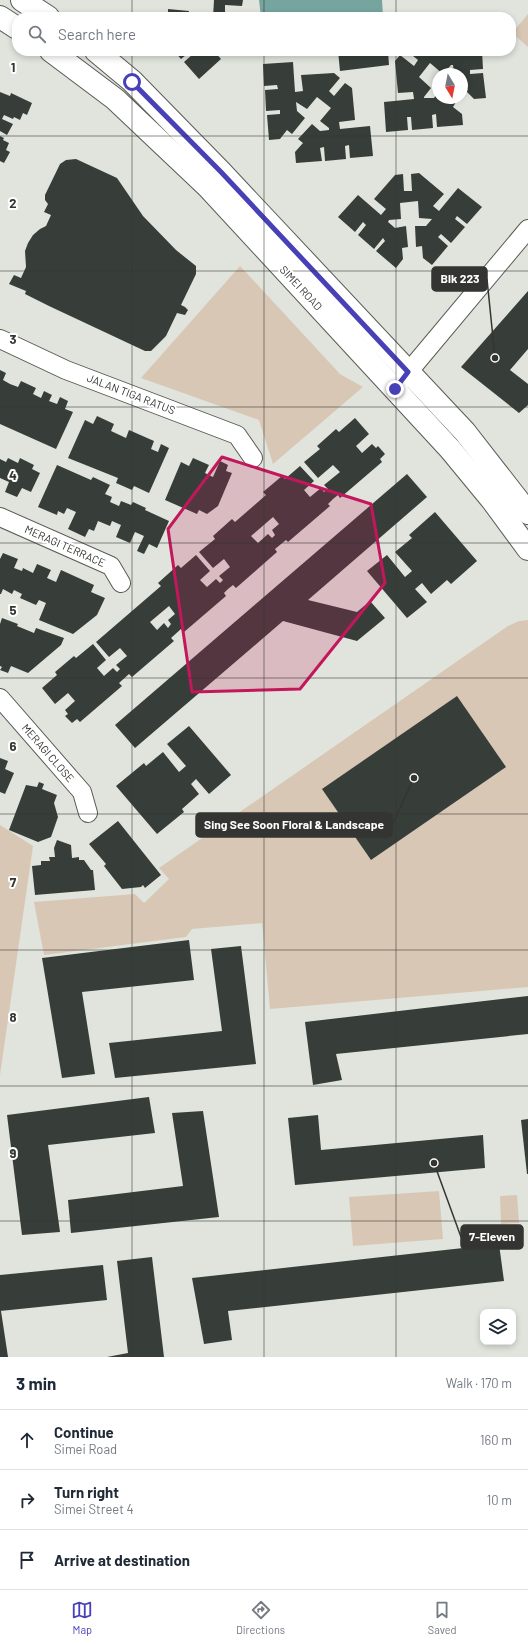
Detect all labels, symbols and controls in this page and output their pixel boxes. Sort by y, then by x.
search box [12,12,516,56]
icon: search [26,23,48,45]
text: Search here [58,25,136,43]
text: 1 [11,59,15,75]
north arrow [432,68,468,104]
route start [123,73,141,91]
text: 2 [9,195,17,211]
street label: SIMEI ROAD [278,263,325,313]
callout: Blk 223 [432,267,487,291]
text: Blk 223 [441,271,479,285]
text: 3 [9,331,17,347]
street label: JALAN TIGA RATUS [85,371,177,416]
route end [386,380,404,398]
text: 4 [9,467,17,483]
street label: MERAGI TERRACE [23,522,108,569]
text: 5 [9,602,17,618]
street label: MERAGI CLOSE [20,721,77,785]
text: 6 [10,738,17,754]
callout: Sing See Soon Floral & Landscape [196,813,392,837]
text: Sing See Soon Floral & Landscape [204,817,384,831]
text: 7 [10,874,17,890]
text: 8 [9,1009,17,1025]
text: 9 [10,1145,17,1161]
callout: 7-Eleven [461,1225,523,1249]
text: 7-Eleven [469,1229,515,1243]
map controls [480,1309,516,1345]
button: layers [480,1309,516,1345]
text: 3 min [16,1373,56,1393]
text: Walk · 170 m [446,1375,512,1391]
text: Continue [54,1423,114,1441]
icon: ahead [16,1429,38,1451]
text: 160 m [480,1432,512,1448]
text: Simei Road [54,1441,117,1457]
text: Turn right [54,1483,119,1501]
icon: right [16,1489,38,1511]
text: 10 m [487,1492,512,1508]
text: Simei Street 4 [54,1501,134,1517]
icon: arrive [16,1549,38,1571]
text: Arrive at destination [54,1551,190,1569]
tab: Map [71,1599,93,1636]
tab: Directions [236,1599,285,1636]
tab: Saved [428,1599,457,1636]

